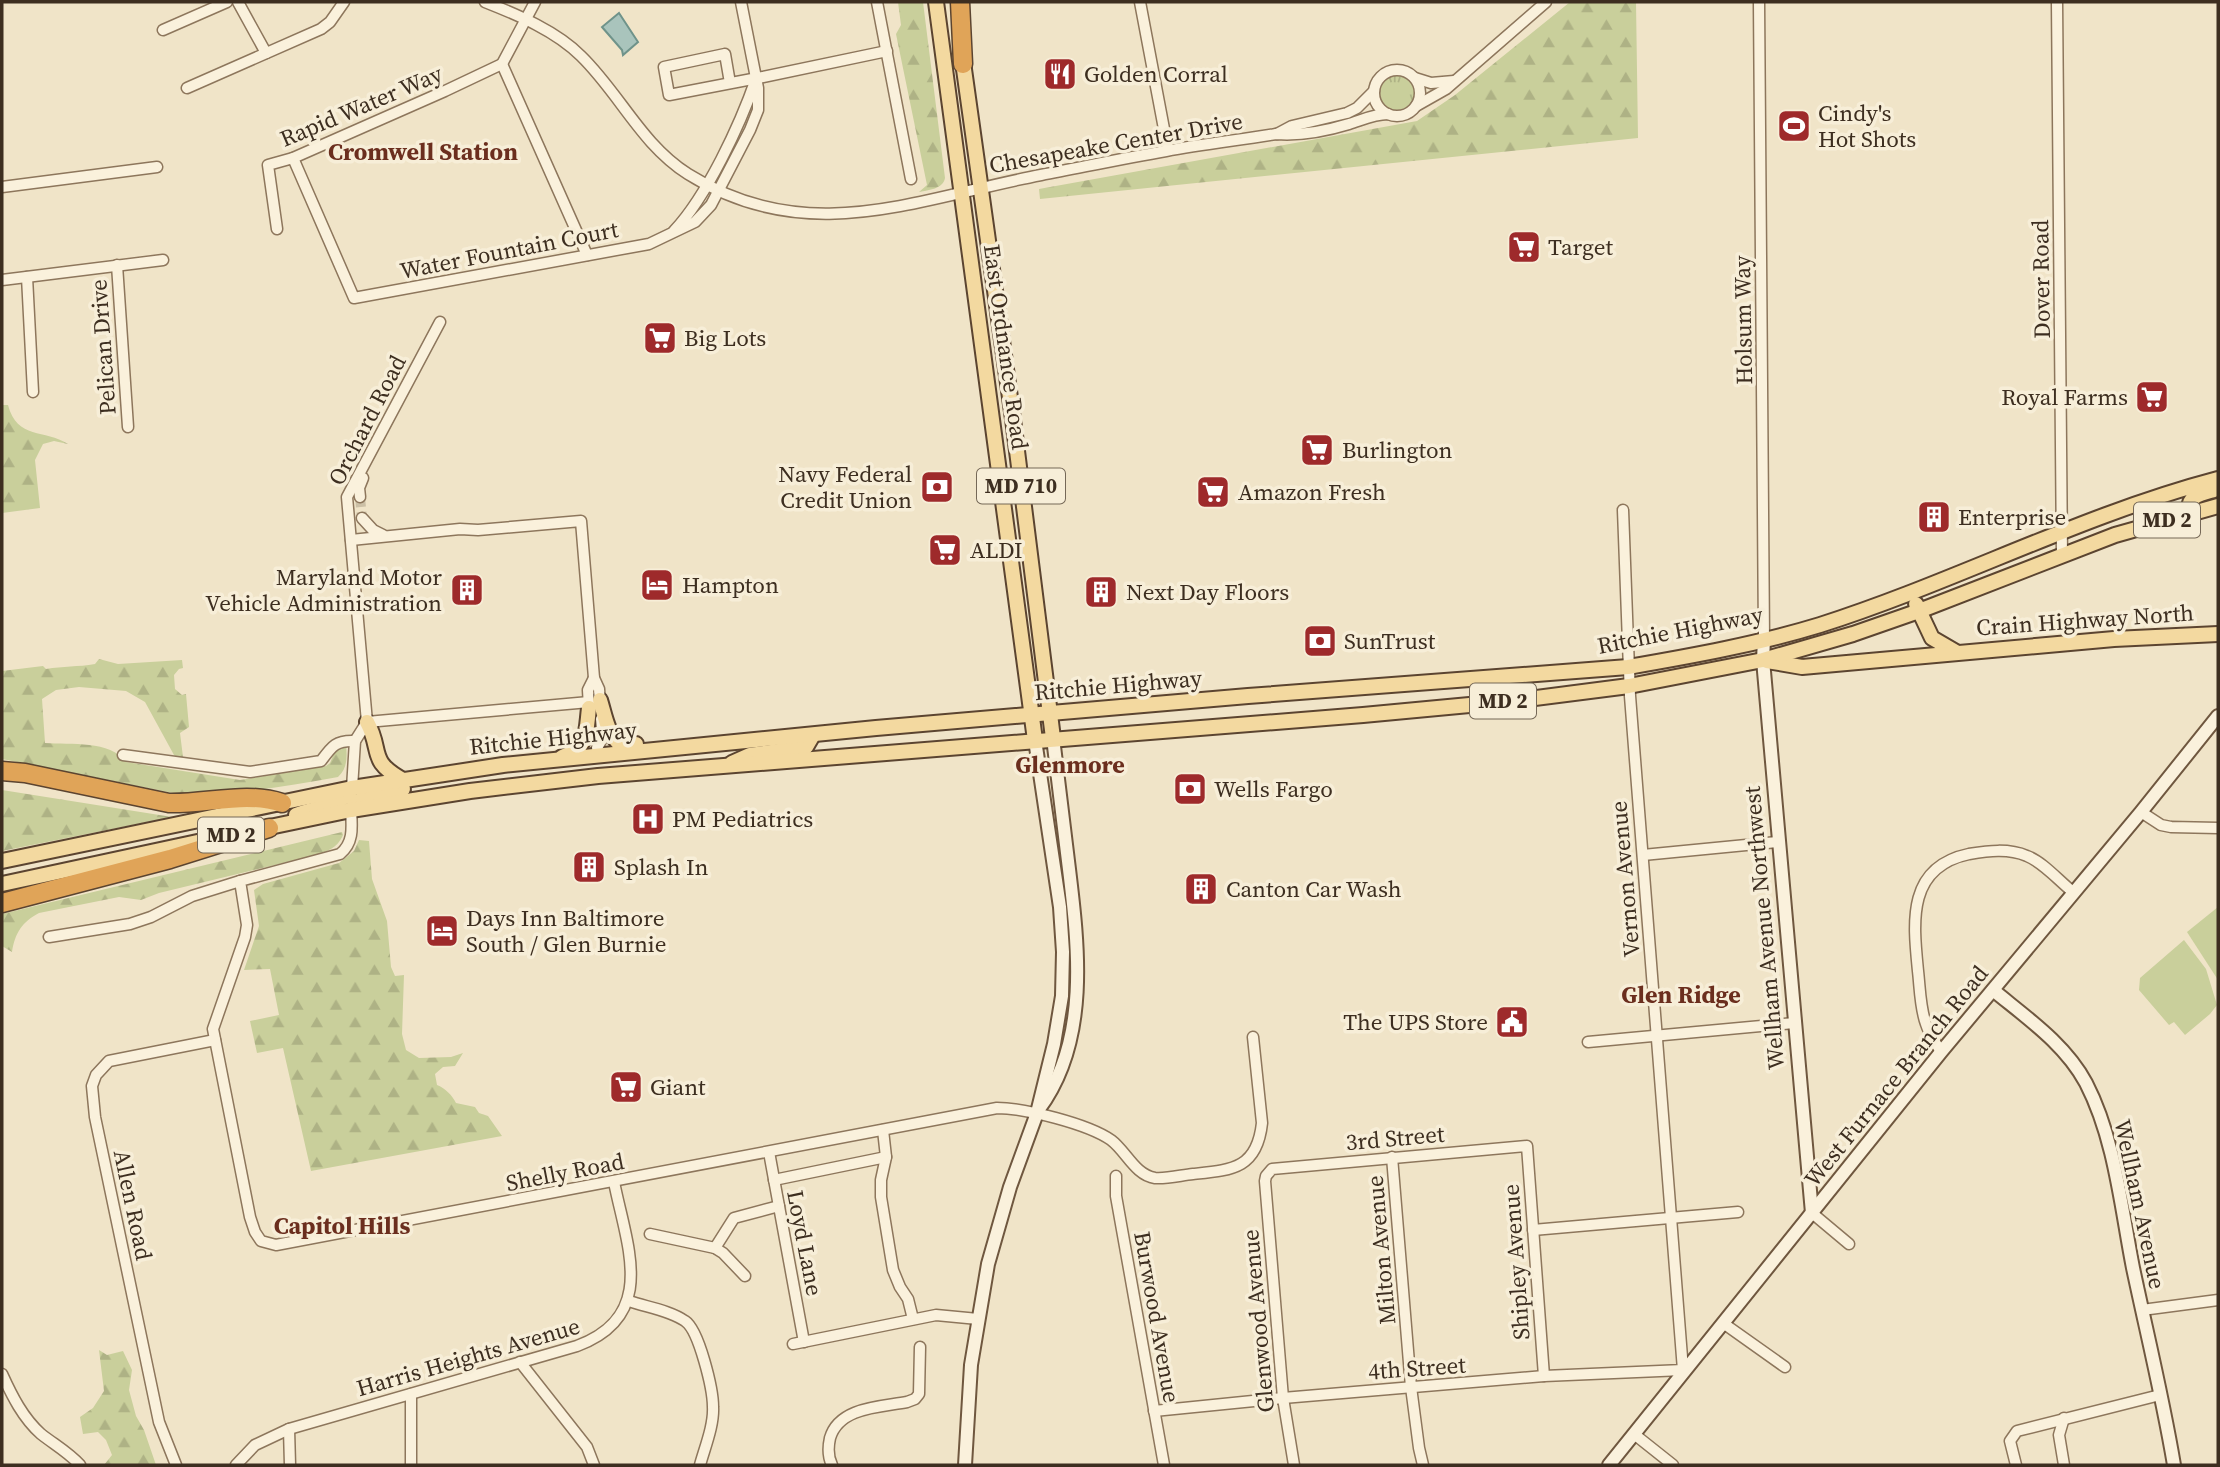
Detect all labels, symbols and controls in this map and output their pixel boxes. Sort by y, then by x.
restaurant icon: Golden Corral [1041,55,1079,93]
street label: Rapid Water Way [275,57,447,155]
place label: Golden Corral [1084,58,1228,90]
place label: Cindy's Hot Shots [1818,97,1916,155]
street label: Chesapeake Center Drive [987,105,1245,181]
sports icon: Cindy's Hot Shots [1775,107,1813,145]
district label: Cromwell Station [328,135,518,168]
street label: Water Fountain Court [397,213,621,287]
street label: Dover Road [2024,219,2058,339]
supermarket icon: Target [1505,228,1543,266]
place label: Target [1548,231,1613,263]
street label: East Ordnance Road [976,242,1036,452]
street label: Holsum Way [1726,255,1760,385]
street label: Pelican Drive [82,278,124,416]
supermarket icon: Big Lots [641,319,679,357]
place label: Big Lots [684,322,766,354]
street label: Orchard Road [320,349,414,491]
supermarket icon: Royal Farms [2133,378,2171,416]
place label: Royal Farms [2001,381,2128,413]
supermarket icon: Burlington [1298,431,1336,469]
place label: Burlington [1342,434,1453,466]
place label: Navy Federal Credit Union [778,458,912,516]
bank icon: Navy Federal Credit Union [918,468,956,506]
road number: MD 710 [977,468,1065,504]
supermarket icon: Amazon Fresh [1194,473,1232,511]
place label: Amazon Fresh [1238,476,1386,508]
building icon: Enterprise [1915,498,1953,536]
place label: Enterprise [1958,501,2066,533]
road number: MD 2 [2134,503,2200,538]
supermarket icon: ALDI [926,531,964,569]
place label: ALDI [970,534,1023,566]
place label: Maryland Motor Vehicle Administration [205,561,442,619]
hotel icon: Hampton [638,566,676,604]
place label: Hampton [682,569,779,601]
building icon: Maryland Motor Vehicle Administration [448,571,486,609]
building icon: Next Day Floors [1082,573,1120,611]
place label: Next Day Floors [1126,576,1289,608]
street label: Crain Highway North [1975,596,2195,644]
street label: Ritchie Highway [1594,598,1766,662]
bank icon: SunTrust [1301,622,1339,660]
place label: SunTrust [1344,625,1436,657]
street label: Ritchie Highway [1033,662,1203,708]
road number: MD 2 [1470,684,1536,718]
street label: Ritchie Highway [468,713,639,763]
district label: Glenmore [1015,748,1125,781]
bank icon: Wells Fargo [1171,770,1209,808]
place label: Wells Fargo [1214,773,1333,805]
street label: Wellham Avenue Northwest [1736,784,1792,1071]
hospital icon: PM Pediatrics [629,800,667,838]
street label: Vernon Avenue [1602,800,1648,958]
place label: PM Pediatrics [672,803,813,835]
road number: MD 2 [198,818,264,852]
building icon: Splash In [570,848,608,886]
place label: Splash In [614,851,709,883]
building icon: Canton Car Wash [1182,870,1220,908]
place label: Canton Car Wash [1226,873,1402,905]
place label: Days Inn Baltimore South / Glen Burnie [466,902,666,960]
hotel icon: Days Inn Baltimore South / Glen Burnie [423,912,461,950]
street label: West Furnace Branch Road [1796,958,1996,1194]
district label: Glen Ridge [1621,978,1741,1011]
public building icon: The UPS Store [1493,1003,1531,1041]
place label: The UPS Store [1343,1006,1488,1038]
supermarket icon: Giant [607,1068,645,1106]
place label: Giant [650,1071,706,1103]
street label: Wellham Avenue [2106,1116,2174,1292]
street label: 3rd Street [1344,1118,1446,1158]
street label: Shelly Road [503,1145,627,1199]
street label: Allen Road [106,1147,160,1263]
street label: Milton Avenue [1359,1174,1403,1326]
street label: Shipley Avenue [1495,1183,1537,1341]
street label: Loyd Lane [779,1188,831,1298]
district label: Capitol Hills [274,1209,410,1242]
street label: Glenwood Avenue [1234,1228,1282,1414]
street label: Burwood Avenue [1126,1229,1188,1405]
street label: Harris Heights Avenue [353,1310,583,1404]
street label: 4th Street [1367,1349,1467,1387]

